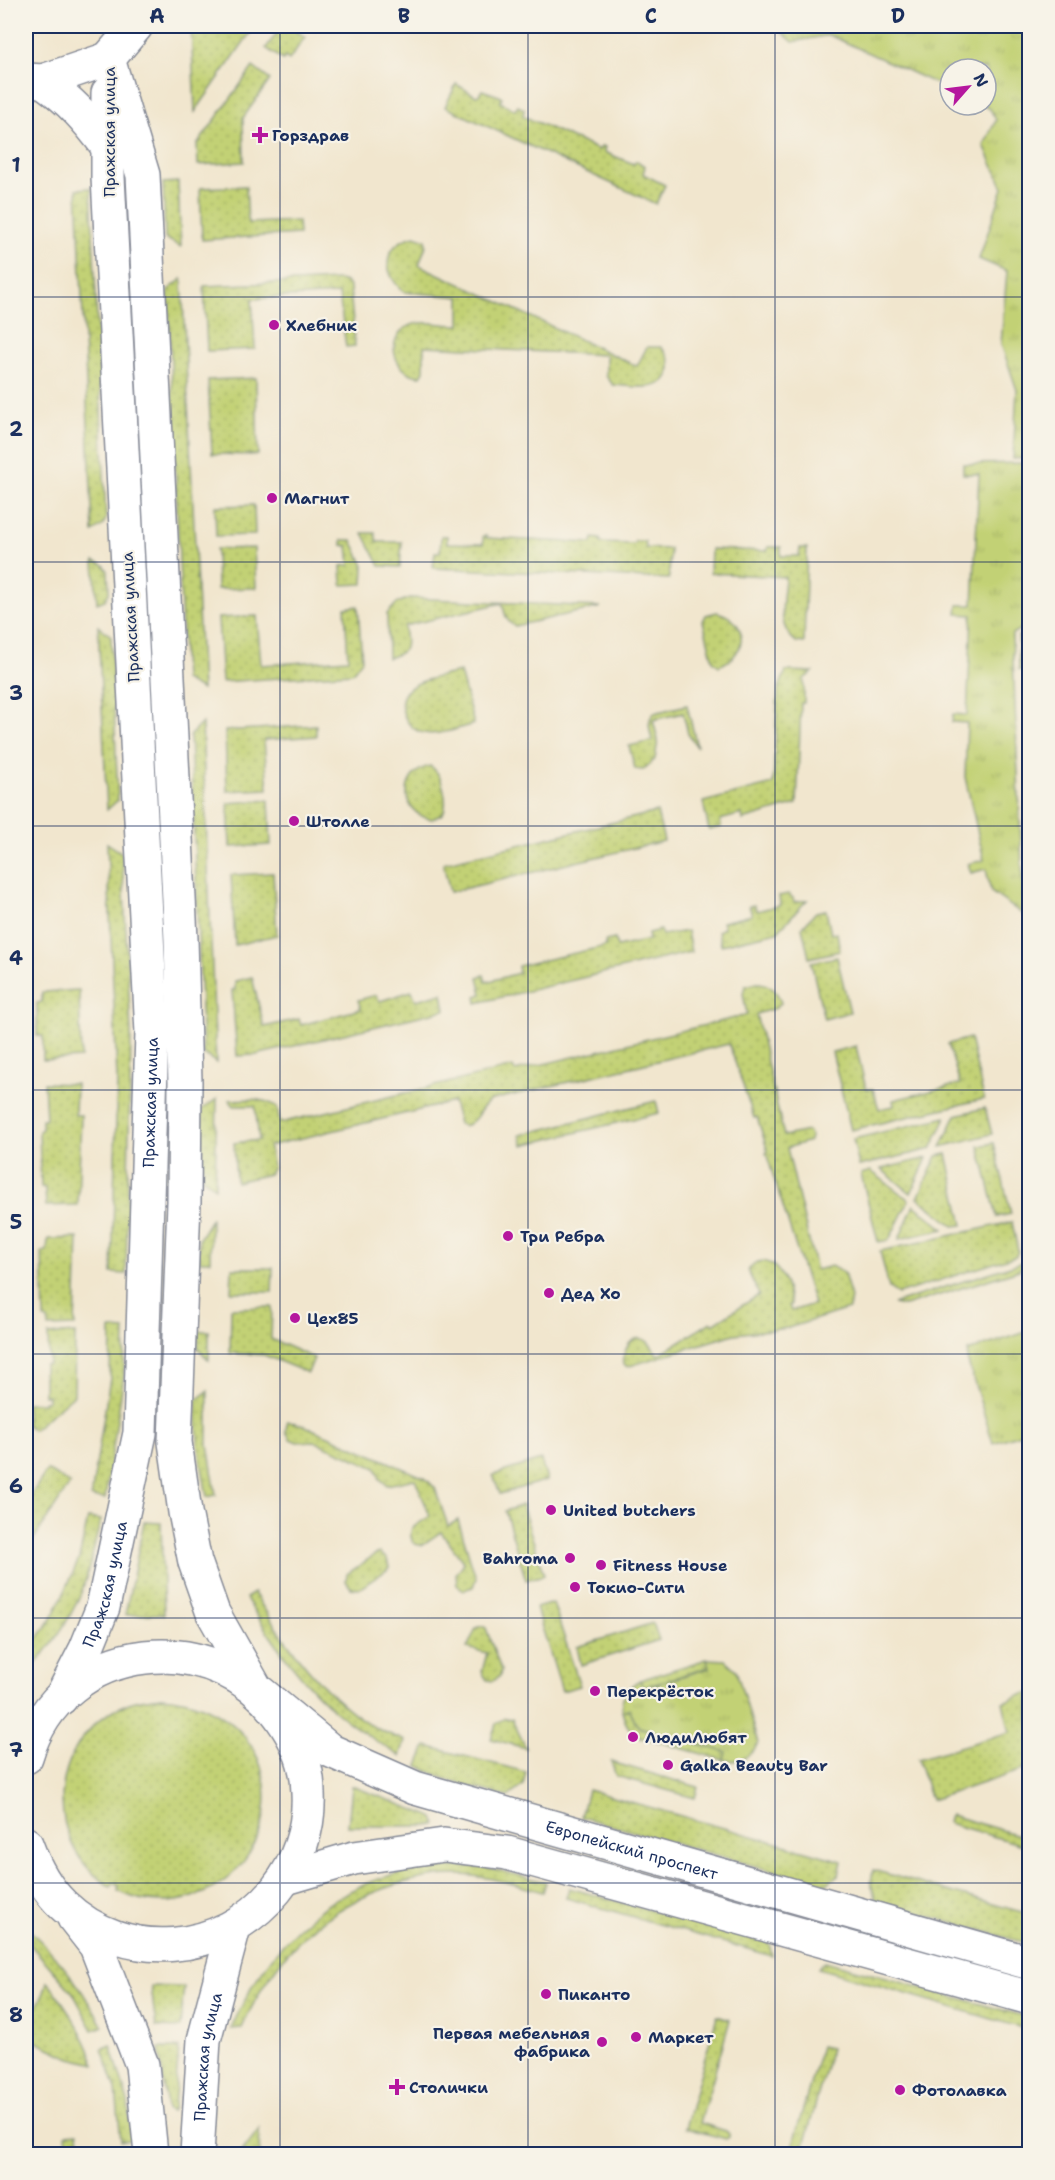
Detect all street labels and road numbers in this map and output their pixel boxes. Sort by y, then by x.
street label: Пражская улица [99,67,120,197]
street label: Пражская улица [117,551,144,683]
street label: Пражская улица [138,1037,163,1168]
street label: Пражская улица [78,1519,132,1650]
street label: Европейский проспект [543,1816,721,1885]
street label: Пражская улица [189,1990,227,2122]

